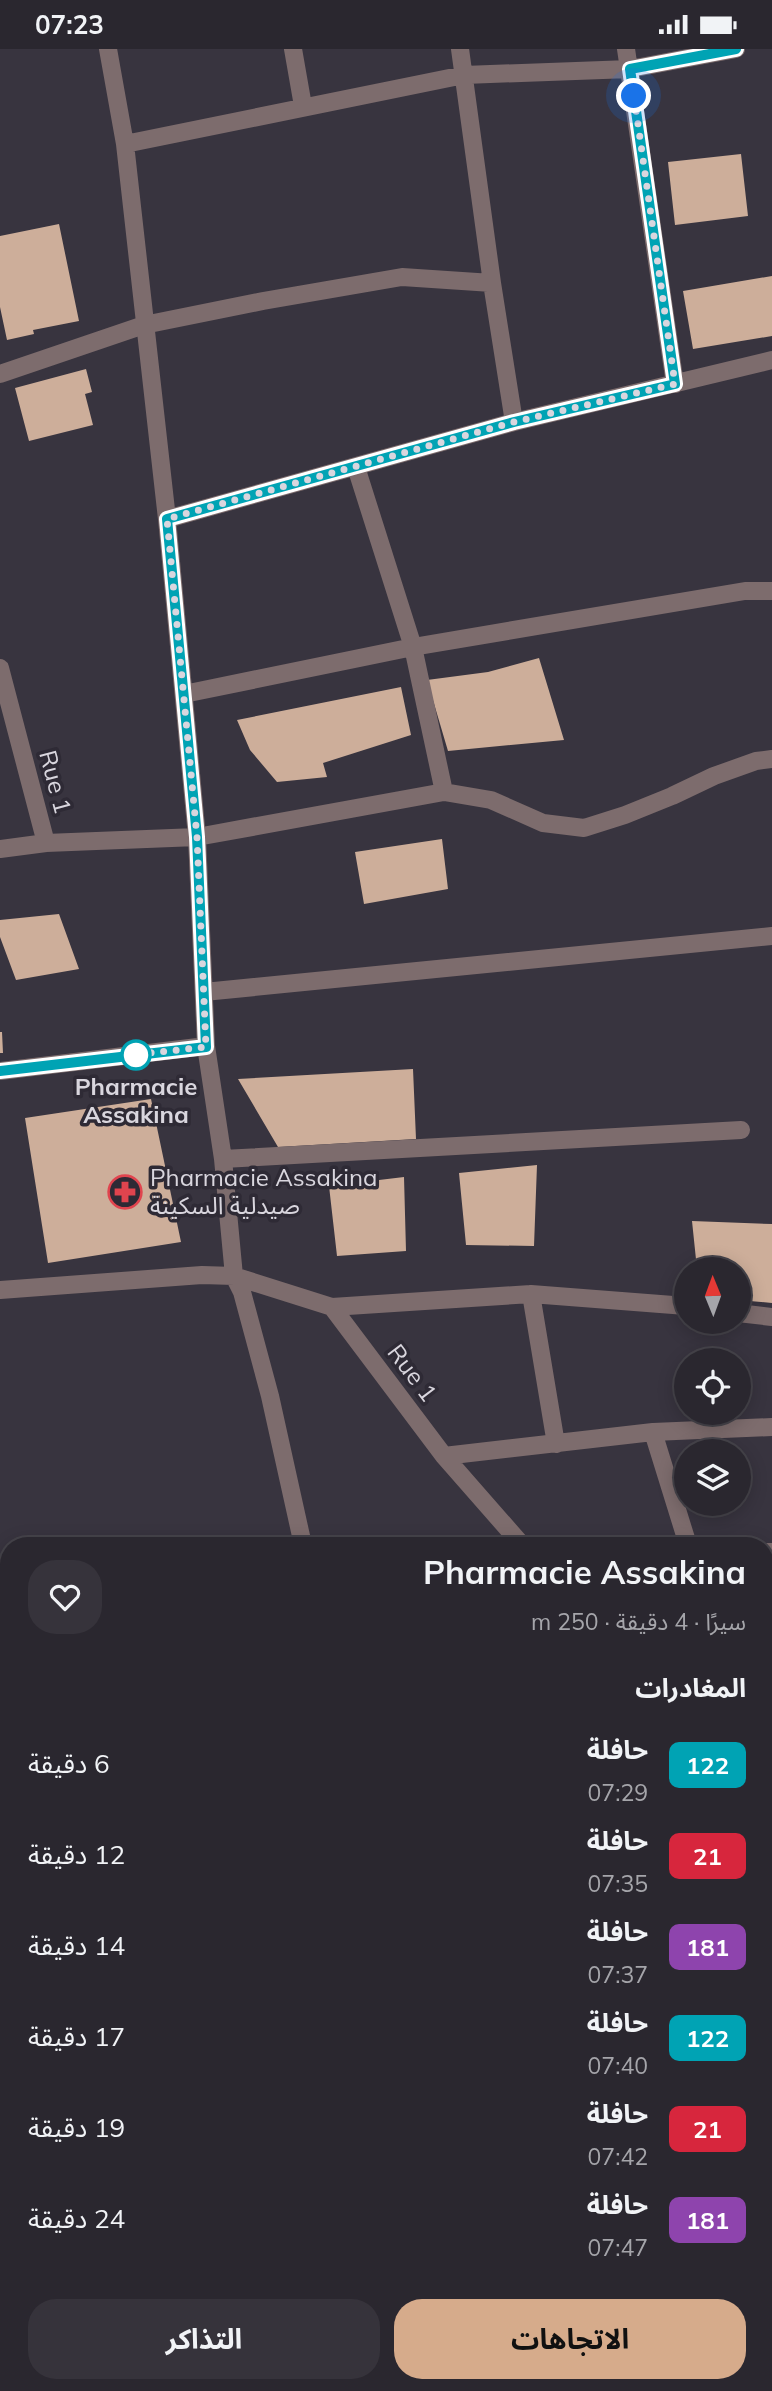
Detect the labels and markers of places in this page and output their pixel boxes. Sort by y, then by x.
marker: Pharmacie Assakina [121,1040,151,1070]
place label: Pharmacie Assakina [75,1071,197,1129]
place label: Pharmacie Assakina صيدلية السكينة [150,1162,377,1220]
pharmacy icon: Pharmacie Assakina صيدلية السكينة [106,1173,144,1211]

